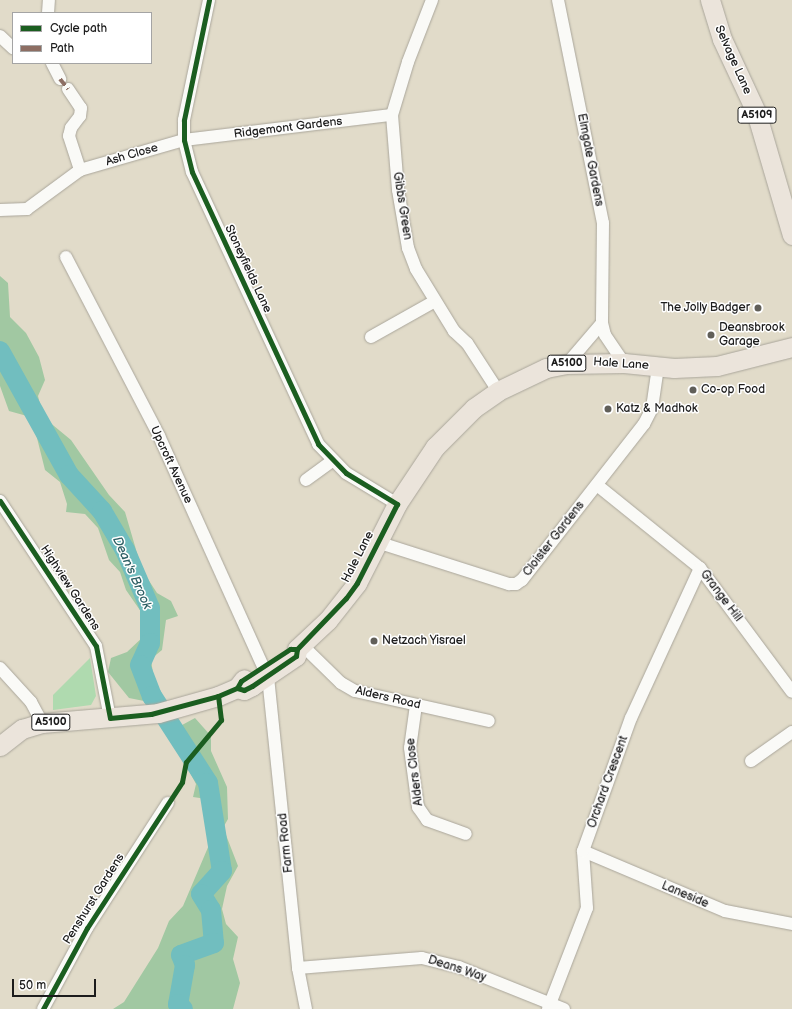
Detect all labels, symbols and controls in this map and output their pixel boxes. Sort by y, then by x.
legend [12,12,152,64]
text: Cycle path [50,21,107,36]
street label: Selvage Lane [711,23,755,97]
text: Path [50,41,74,56]
road number: A5109 [737,106,777,124]
street label: Elmgate Gardens [574,112,606,208]
street label: Ridgemont Gardens [233,114,343,142]
street label: Ash Close [104,141,160,169]
street label: Gibbs Green [390,171,414,241]
street label: Stoneyfields Lane [221,223,275,315]
place label: The Jolly Badger [659,301,750,315]
marker: The Jolly Badger [753,303,763,313]
place label: Deansbrook Garage [719,321,785,349]
marker: Deansbrook Garage [706,330,716,340]
road number: A5100 [547,354,587,372]
street label: Hale Lane [593,355,649,373]
place label: Co-op Food [701,383,765,397]
marker: Co-op Food [688,385,698,395]
place label: Katz & Madhok [616,402,698,416]
marker: Katz & Madhok [603,404,613,414]
street label: Upcroft Avenue [147,424,195,506]
street label: Cloister Gardens [520,499,588,579]
street label: Hale Lane [339,529,377,585]
water label: Dean's Brook [109,534,155,612]
street label: Highview Gardens [37,543,103,633]
street label: Grange Hill [697,567,745,625]
place label: Netzach Yisrael [382,634,466,648]
marker: Netzach Yisrael [369,636,379,646]
street label: Alders Road [354,684,422,712]
road number: A5100 [31,713,71,731]
street label: Orchard Crescent [585,734,631,830]
street label: Alders Close [404,737,426,807]
street label: Farm Road [276,812,296,874]
street label: Penshurst Gardens [60,851,128,947]
street label: Laneside [659,879,711,911]
street label: Deans Way [426,953,488,985]
scale bar [14,971,98,997]
text: 50 m [19,978,46,993]

